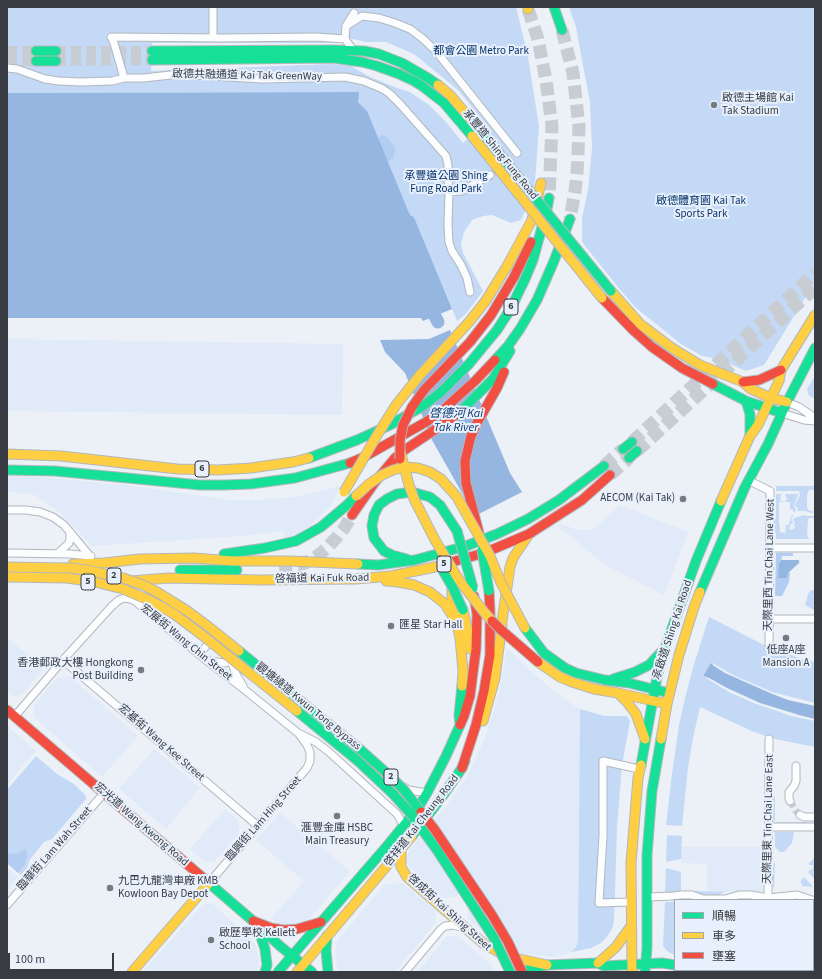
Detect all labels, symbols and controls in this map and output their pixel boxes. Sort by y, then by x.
park label: 都會公園 Metro Park [433,45,529,59]
street label: 啟德共融通道 Kai Tak GreenWay [172,68,322,84]
place label: 啟德主場館 Kai Tak Stadium [722,92,794,118]
marker: 啟德主場館 Kai Tak Stadium [709,100,719,110]
street label: 承豐道 Shing Fung Road [460,107,540,203]
park label: 承豐道公園 Shing Fung Road Park [404,170,488,196]
park label: 啟德體育園 Kai Tak Sports Park [656,195,746,221]
road number: 6 [504,299,518,315]
water label: 啓德河 Kai Tak River [429,407,483,435]
road number: 6 [195,461,209,477]
place label: AECOM (Kai Tak) [600,492,675,506]
marker: AECOM (Kai Tak) [678,494,688,504]
street label: 天際里西 Tin Chai Lane West [762,499,778,631]
road number: 5 [437,556,451,572]
road number: 2 [107,568,121,584]
street label: 啓福道 Kai Fuk Road [275,572,369,586]
road number: 5 [81,574,95,590]
street label: 承啟道 Shing Kai Road [651,579,695,681]
street label: 宏展街 Wang Chin Street [138,602,234,684]
place label: 匯星 Star Hall [399,619,462,633]
marker: 匯星 Star Hall [386,621,396,631]
marker: 低座A座 Mansion A [781,633,791,643]
place label: 低座A座 Mansion A [762,644,810,670]
place label: 香港郵政大樓 Hongkong Post Building [17,657,133,683]
street label: 觀塘繞道 Kwun Tong Bypass [253,660,363,754]
marker: 香港郵政大樓 Hongkong Post Building [136,665,146,675]
street label: 宏基街 Wang Kee Street [115,702,207,784]
street label: 天際里東 Tin Chai Lane East [761,754,777,884]
road number: 2 [384,769,398,785]
street label: 啓祥道 Kai Cheung Road [382,772,462,870]
street label: 臨興街 Lam Hing Street [223,774,305,864]
street label: 宏光道 Wang Kwong Road [91,781,191,869]
street label: 臨華街 Lam Wah Street [15,804,95,894]
marker: 滙豐金庫 HSBC Main Treasury [332,811,342,821]
place label: 滙豐金庫 HSBC Main Treasury [301,822,373,848]
street label: 啓成街 Kai Shing Street [404,872,494,954]
place label: 九巴九龍灣車廠 KMB Kowloon Bay Depot [118,875,218,901]
marker: 九巴九龍灣車廠 KMB Kowloon Bay Depot [105,883,115,893]
legend [674,899,814,971]
text: 順暢 [712,908,736,925]
place label: 啟歷學校 Kellett School [219,927,295,953]
text: 車多 [712,928,736,945]
marker: 啟歷學校 Kellett School [206,935,216,945]
scale bar [10,945,116,971]
text: 壅塞 [712,948,736,965]
text: 100 m [15,951,45,968]

